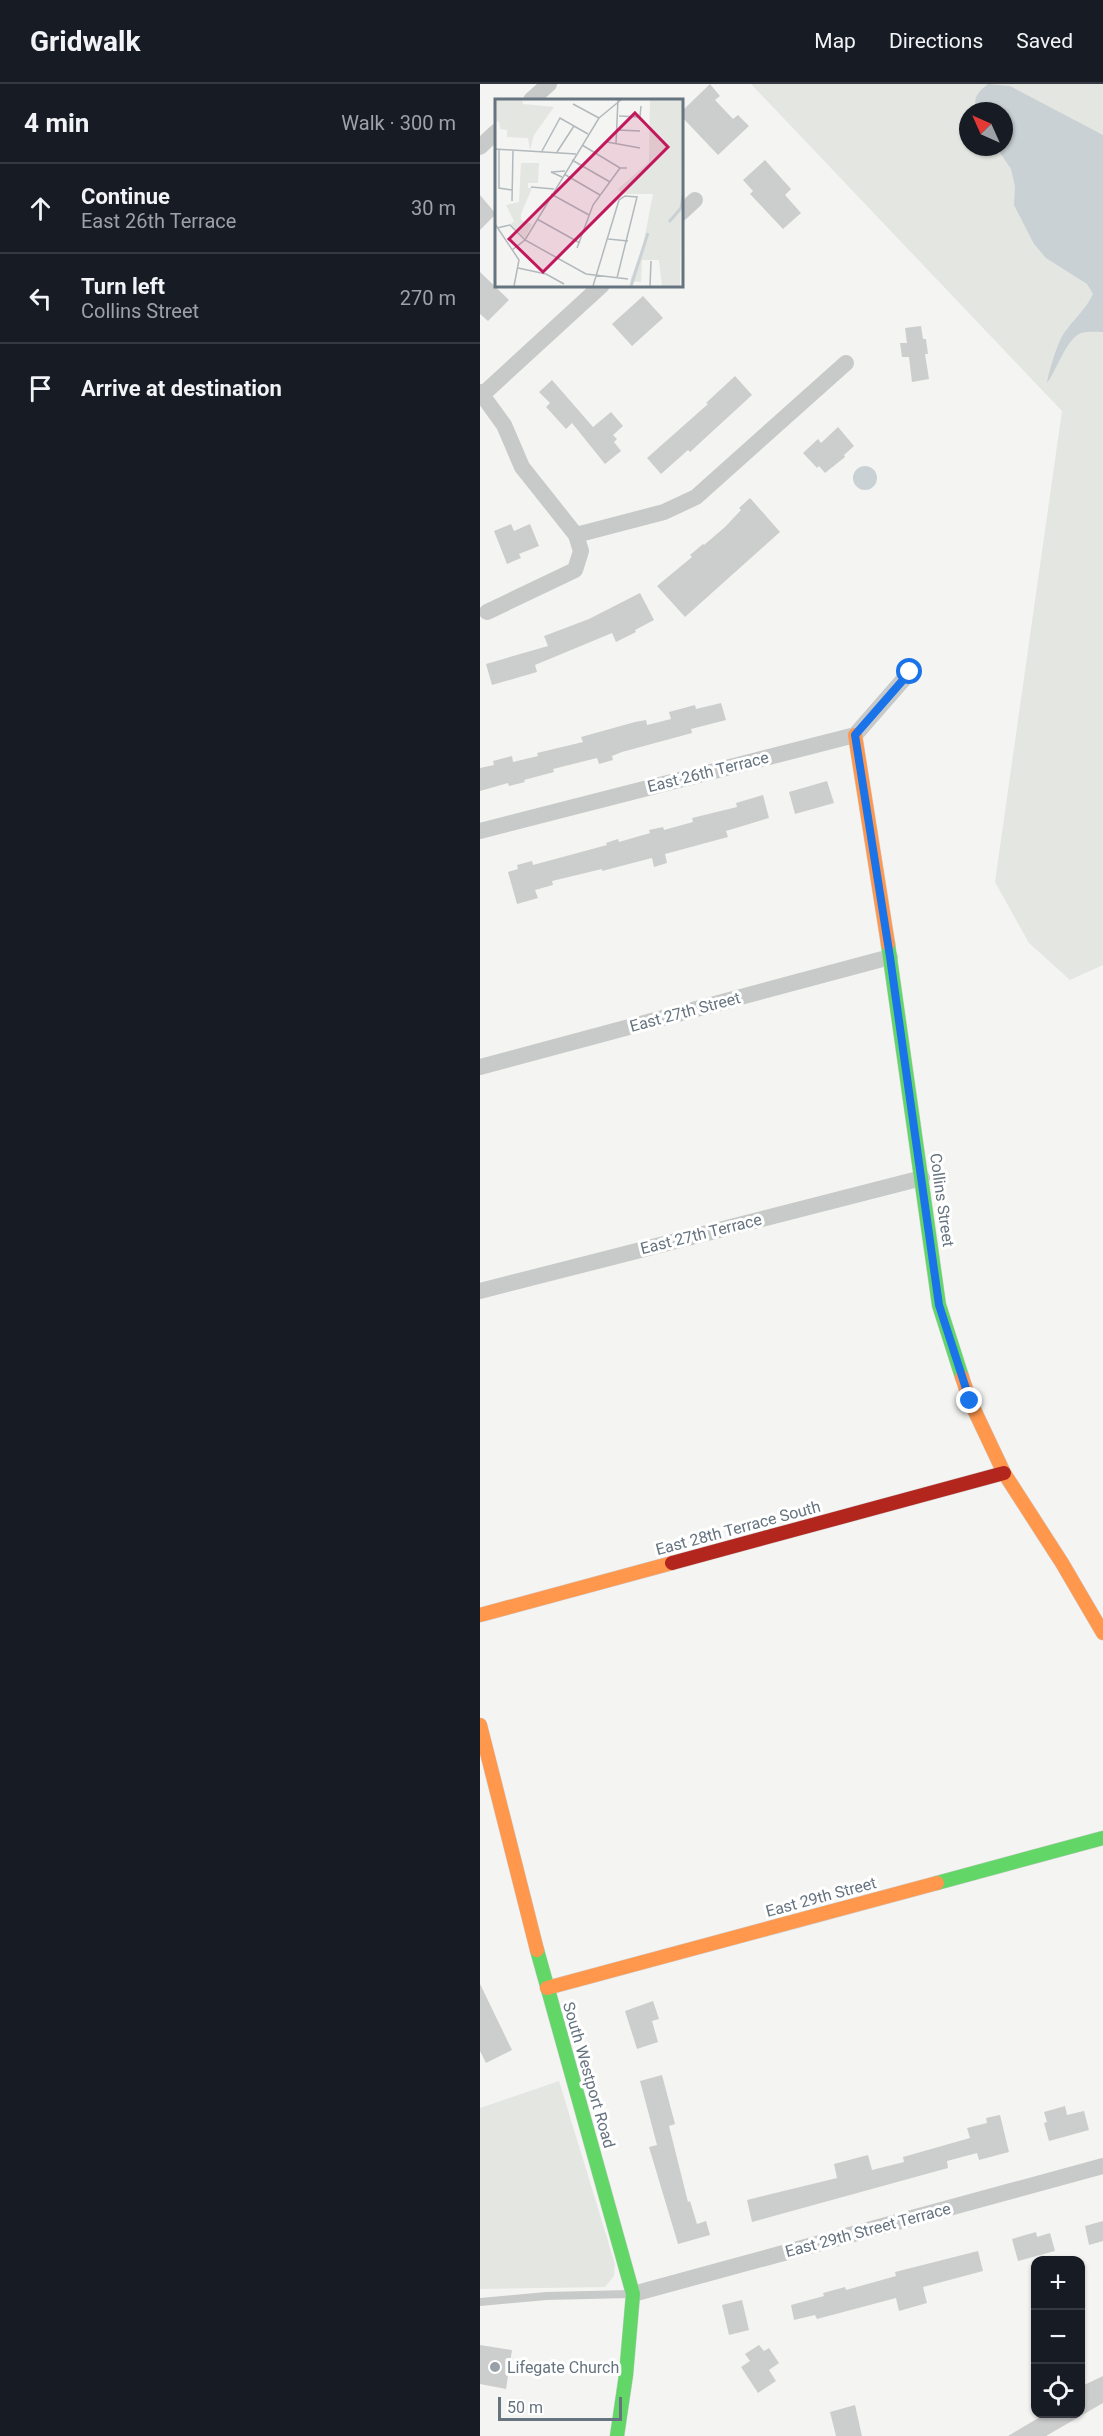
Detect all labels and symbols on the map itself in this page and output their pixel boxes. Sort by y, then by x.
inset map [495,99,682,286]
north arrow [959,102,1013,156]
route start [896,658,922,684]
street label: East 26th Terrace [645,748,771,796]
street label: East 27th Street [628,988,742,1036]
street label: Collins Street [926,1152,958,1248]
street label: East 27th Terrace [638,1210,764,1258]
route end [956,1387,982,1413]
street label: East 28th Terrace South [654,1497,822,1559]
street label: East 29th Street [764,1873,878,1921]
street label: South Westport Road [559,2000,619,2150]
street label: East 29th Street Terrace [783,2199,953,2261]
place label: Lifegate Church [507,2358,619,2377]
marker: Lifegate Church [488,2360,502,2374]
scale bar [498,2394,622,2422]

